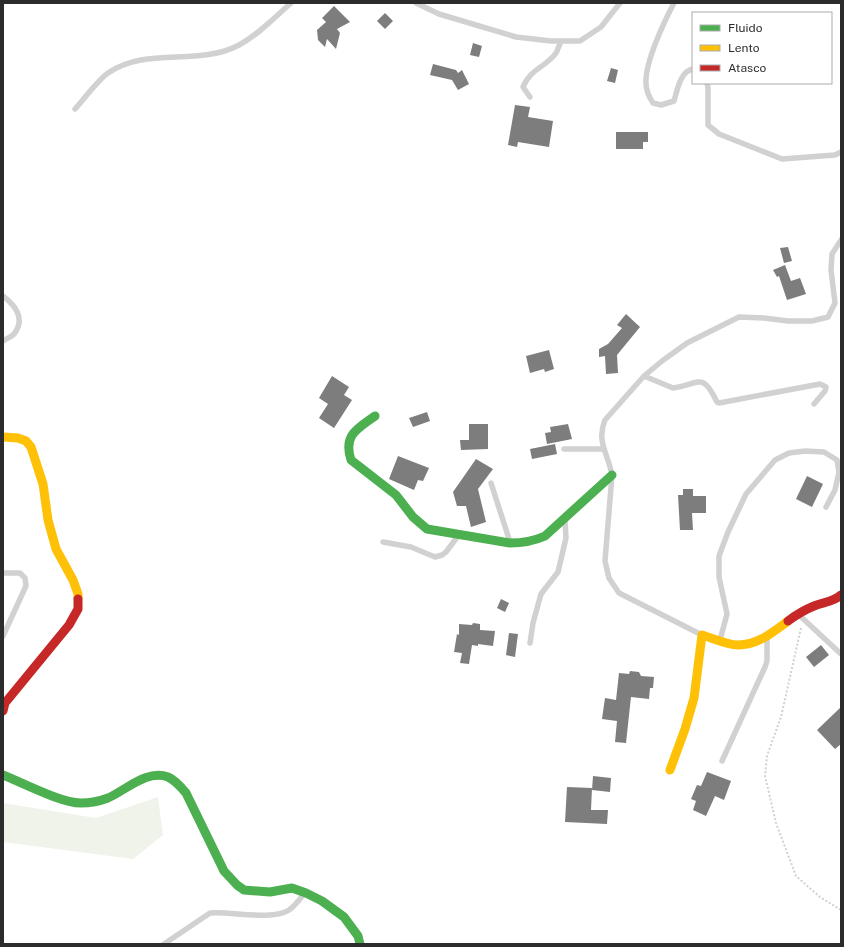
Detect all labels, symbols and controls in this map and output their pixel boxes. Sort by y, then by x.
legend [692,12,832,84]
text: Fluido [728,21,763,35]
text: Lento [728,41,760,55]
text: Atasco [728,61,767,75]

